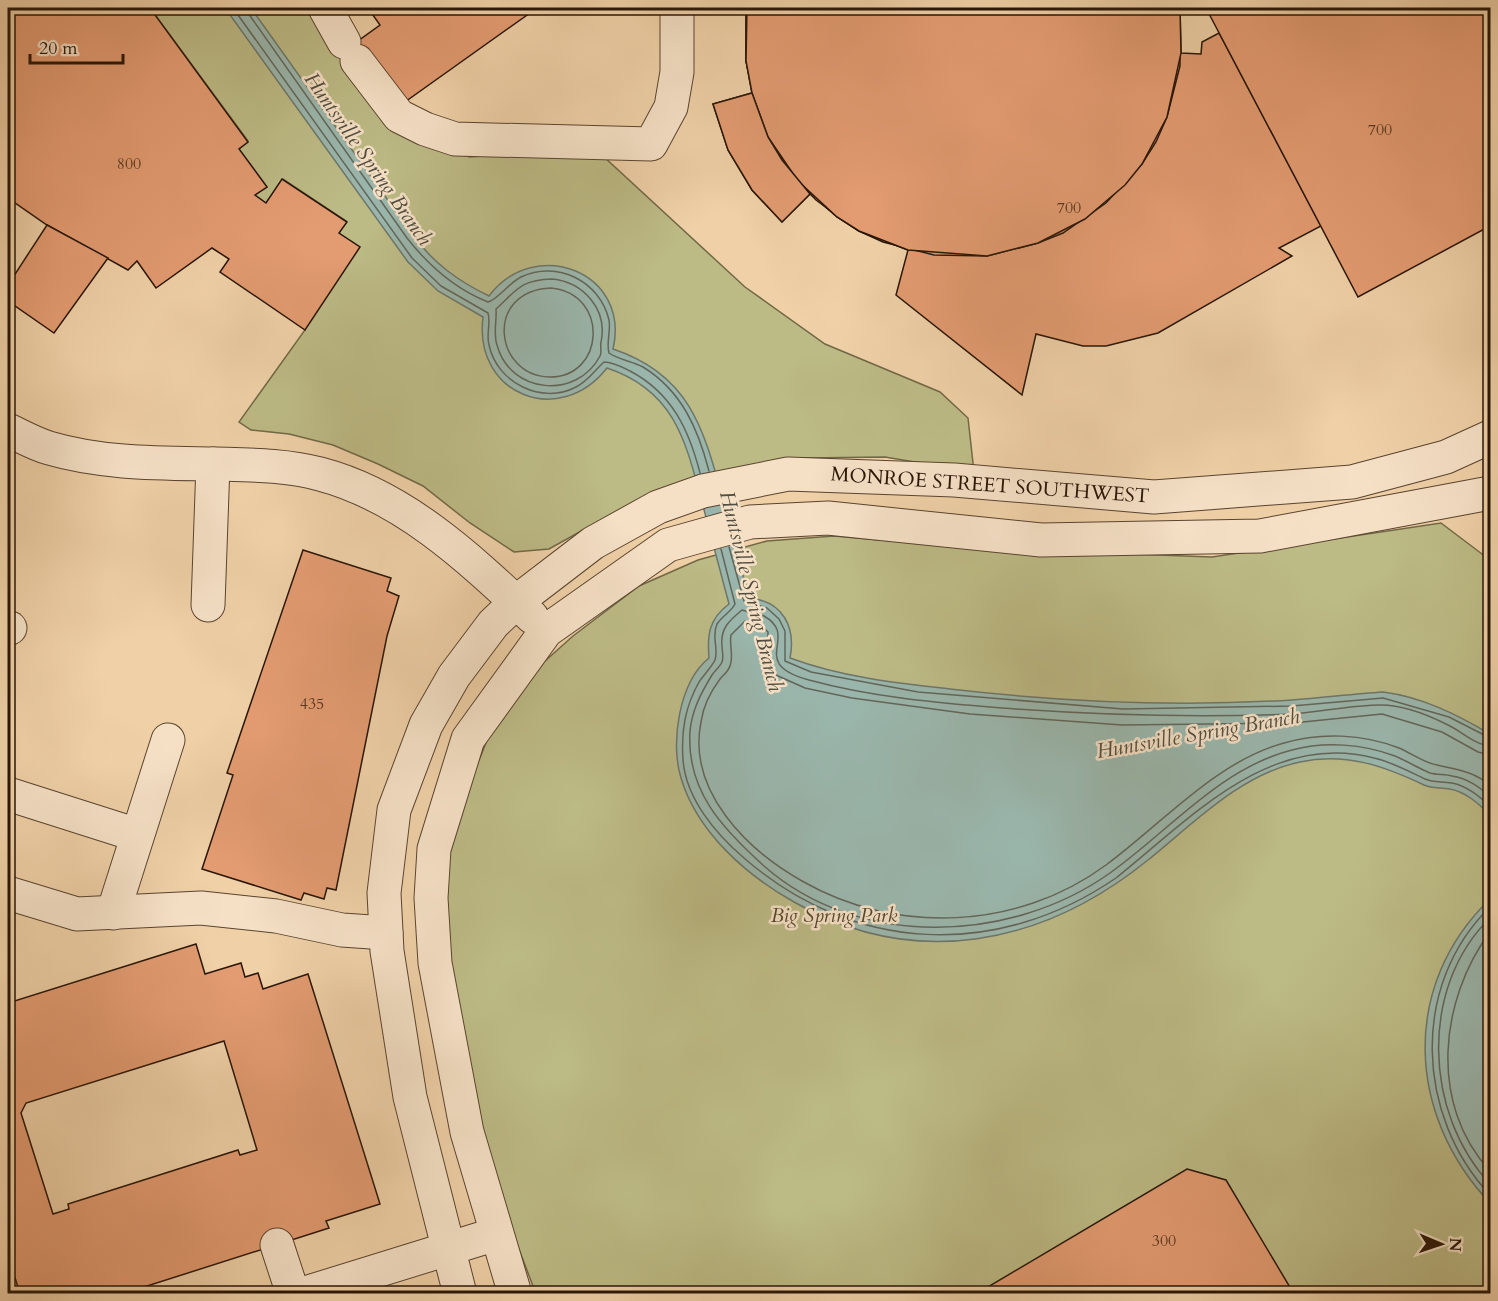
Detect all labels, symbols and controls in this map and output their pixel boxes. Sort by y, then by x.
scale bar [30,27,123,65]
text: 20 m [39,36,78,61]
water label: Huntsville Spring Branch [297,66,439,252]
house number: 700 [1368,119,1392,141]
house number: 800 [117,153,141,175]
house number: 700 [1057,197,1081,219]
street label: MONROE STREET SOUTHWEST [830,460,1151,510]
water label: Huntsville Spring Branch [712,488,790,694]
house number: 435 [300,693,324,715]
water label: Huntsville Spring Branch [1094,702,1302,766]
park label: Big Spring Park [771,902,897,929]
north arrow [1411,1214,1471,1274]
house number: 300 [1152,1230,1176,1252]
text: N [1444,1237,1466,1252]

